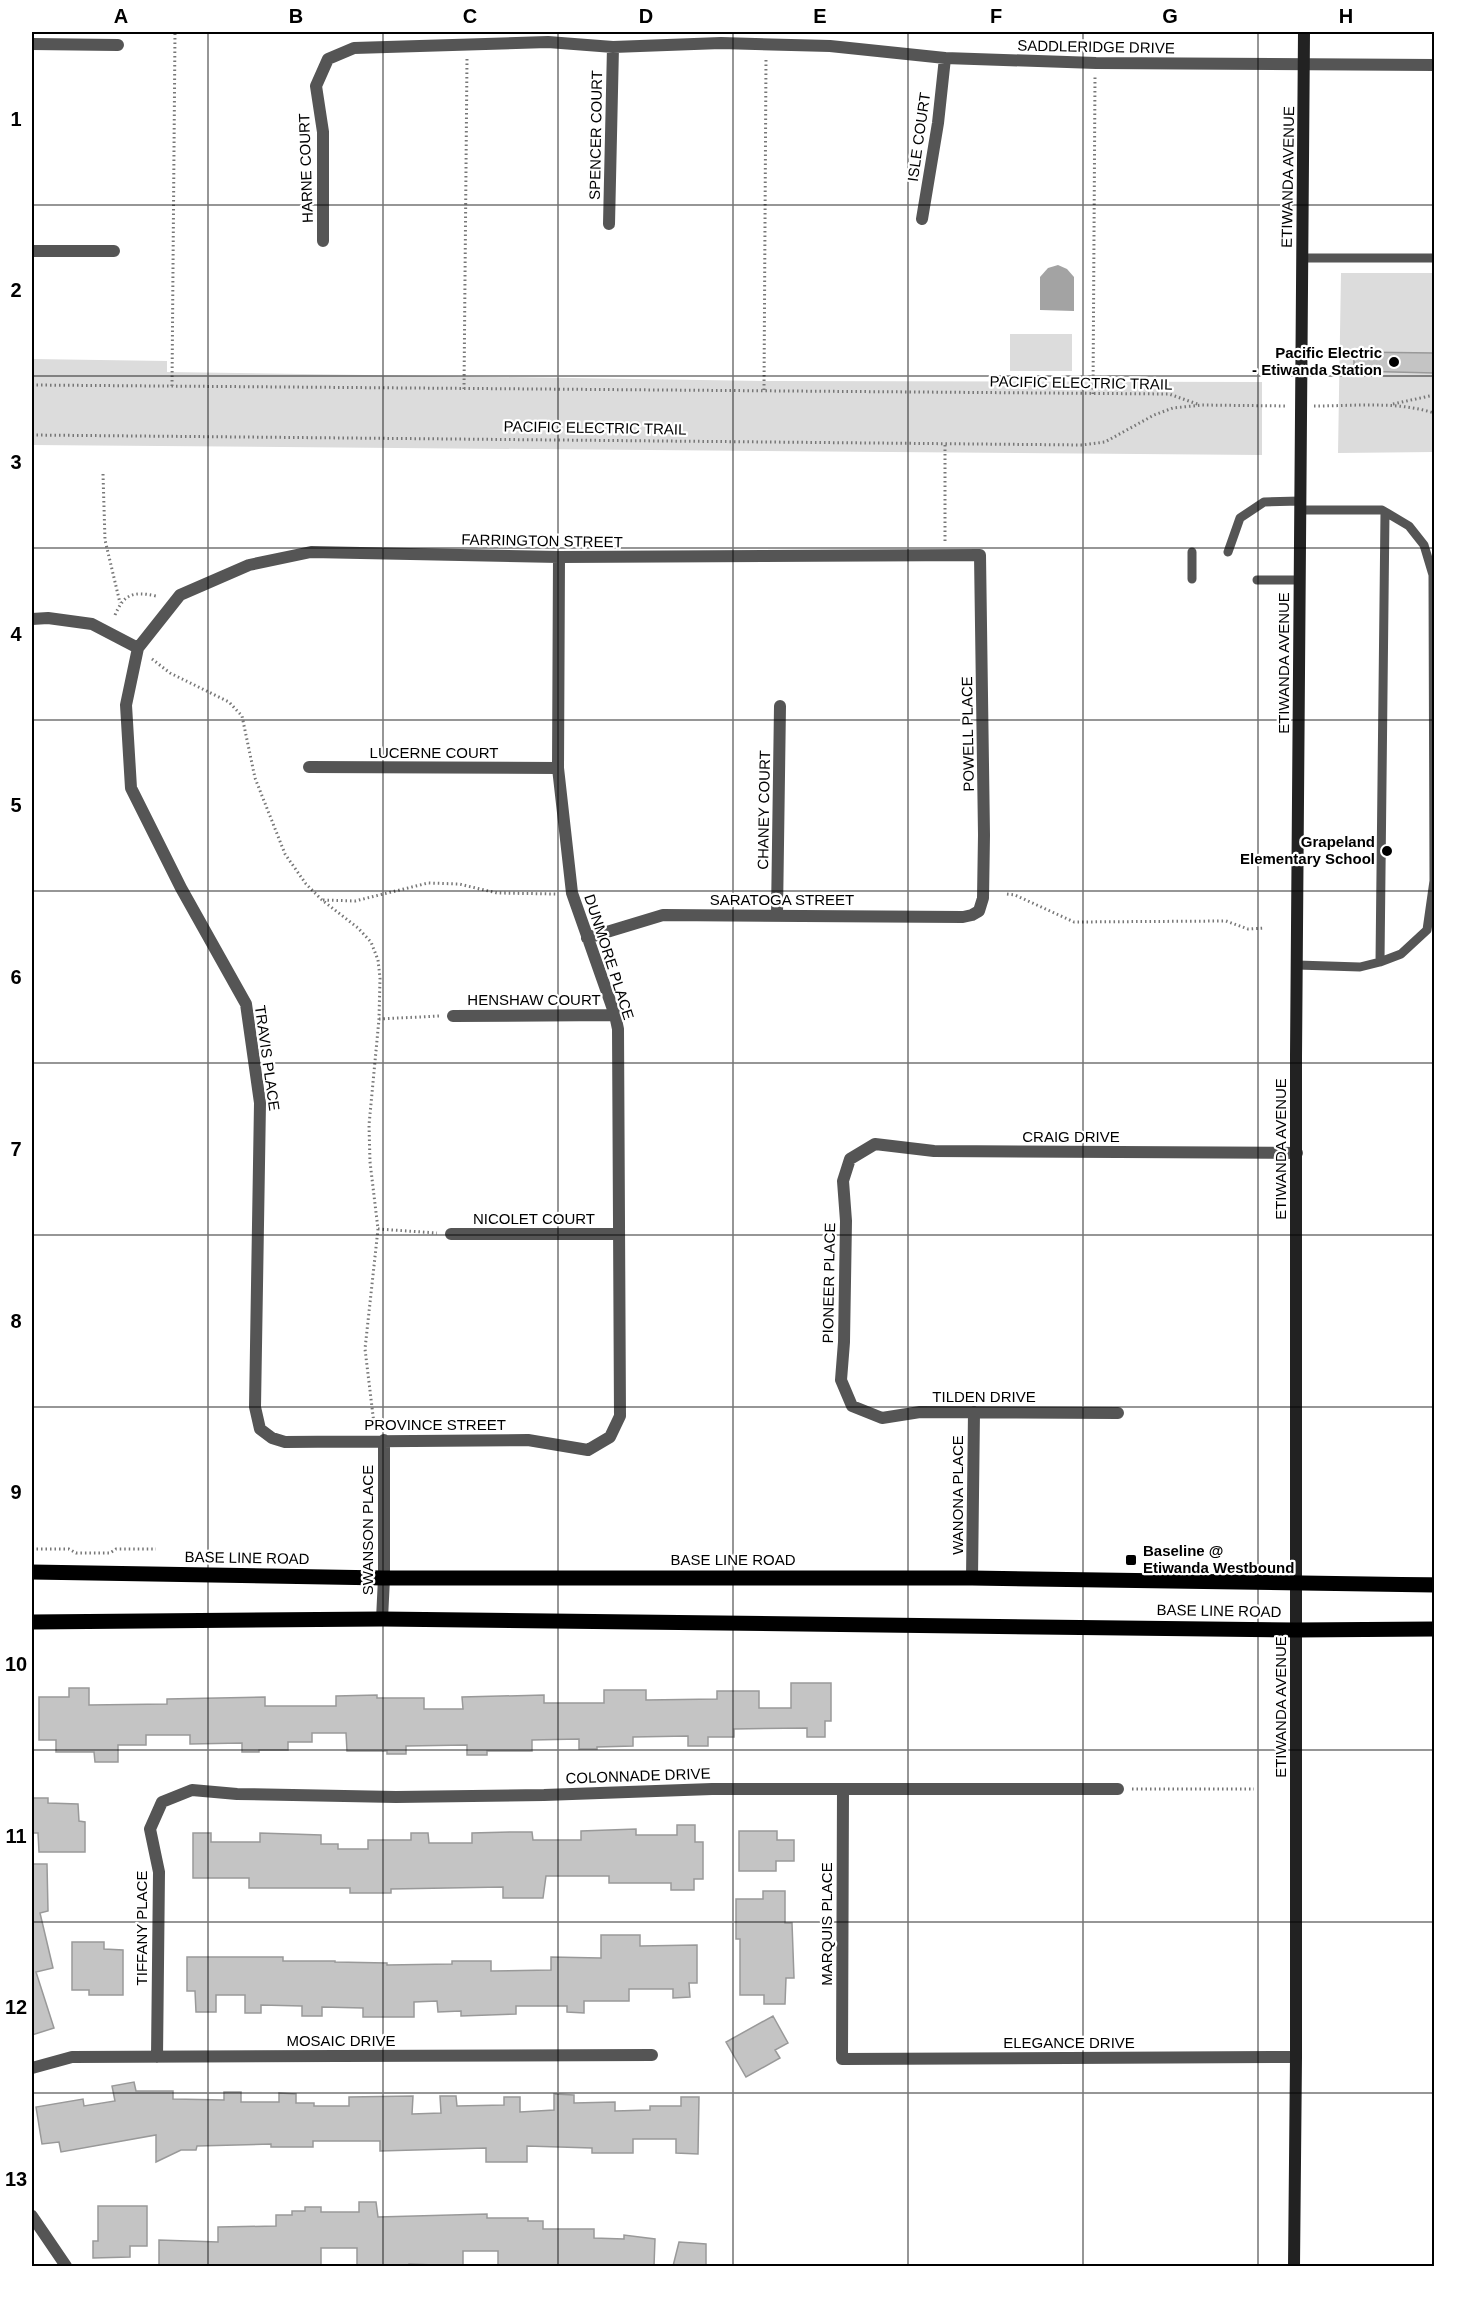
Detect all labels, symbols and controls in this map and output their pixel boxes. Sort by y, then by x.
text: A [114,5,128,27]
text: B [289,5,303,27]
text: C [463,5,477,27]
text: D [639,5,653,27]
text: E [813,5,827,27]
text: F [990,5,1002,27]
text: G [1162,5,1178,27]
text: H [1339,5,1353,27]
street label: SADDLERIDGE DRIVE [1017,37,1175,56]
street label: SPENCER COURT [586,70,605,200]
street label: ISLE COURT [904,91,933,183]
street label: ETIWANDA AVENUE [1278,106,1297,248]
text: 1 [10,108,22,130]
street label: HARNE COURT [295,113,316,223]
text: 2 [10,279,22,301]
place label: Pacific Electric - Etiwanda Station [1252,344,1382,378]
marker: Pacific Electric - Etiwanda Station [1387,355,1401,369]
street label: PACIFIC ELECTRIC TRAIL [989,372,1173,393]
street label: PACIFIC ELECTRIC TRAIL [503,417,687,438]
text: 3 [10,451,22,473]
street label: FARRINGTON STREET [461,531,623,550]
street label: ETIWANDA AVENUE [1275,592,1292,734]
text: 4 [10,623,22,645]
street label: POWELL PLACE [958,676,977,792]
street label: LUCERNE COURT [370,744,498,761]
street label: CHANEY COURT [754,750,773,870]
text: 5 [10,794,22,816]
place label: Grapeland Elementary School [1240,833,1375,867]
marker: Grapeland Elementary School [1380,844,1394,858]
street label: SARATOGA STREET [710,891,854,908]
street label: DUNMORE PLACE [581,892,638,1022]
text: 6 [10,966,22,988]
street label: HENSHAW COURT [467,991,601,1008]
street label: TRAVIS PLACE [252,1004,283,1112]
street label: ETIWANDA AVENUE [1272,1078,1289,1220]
street label: CRAIG DRIVE [1022,1128,1120,1145]
text: 7 [10,1138,22,1160]
street label: NICOLET COURT [473,1210,595,1227]
street label: PIONEER PLACE [819,1222,838,1344]
text: 8 [10,1310,22,1332]
street label: TILDEN DRIVE [932,1388,1036,1405]
street label: PROVINCE STREET [364,1416,506,1433]
street label: WANONA PLACE [949,1435,966,1555]
street label: SWANSON PLACE [359,1465,376,1595]
text: 9 [10,1481,22,1503]
place label: Baseline @ Etiwanda Westbound [1143,1542,1294,1576]
street label: BASE LINE ROAD [184,1548,310,1567]
street label: BASE LINE ROAD [670,1551,796,1568]
marker: Baseline @ Etiwanda Westbound [1124,1553,1138,1567]
street label: BASE LINE ROAD [1156,1601,1282,1620]
street label: ETIWANDA AVENUE [1272,1636,1289,1778]
text: 10 [5,1653,27,1675]
street label: COLONNADE DRIVE [565,1764,711,1787]
text: 11 [5,1825,27,1847]
street label: MARQUIS PLACE [818,1862,835,1986]
street label: TIFFANY PLACE [133,1871,150,1985]
text: 12 [5,1996,27,2018]
street label: MOSAIC DRIVE [286,2032,396,2049]
street label: ELEGANCE DRIVE [1003,2034,1135,2051]
text: 13 [5,2168,27,2190]

